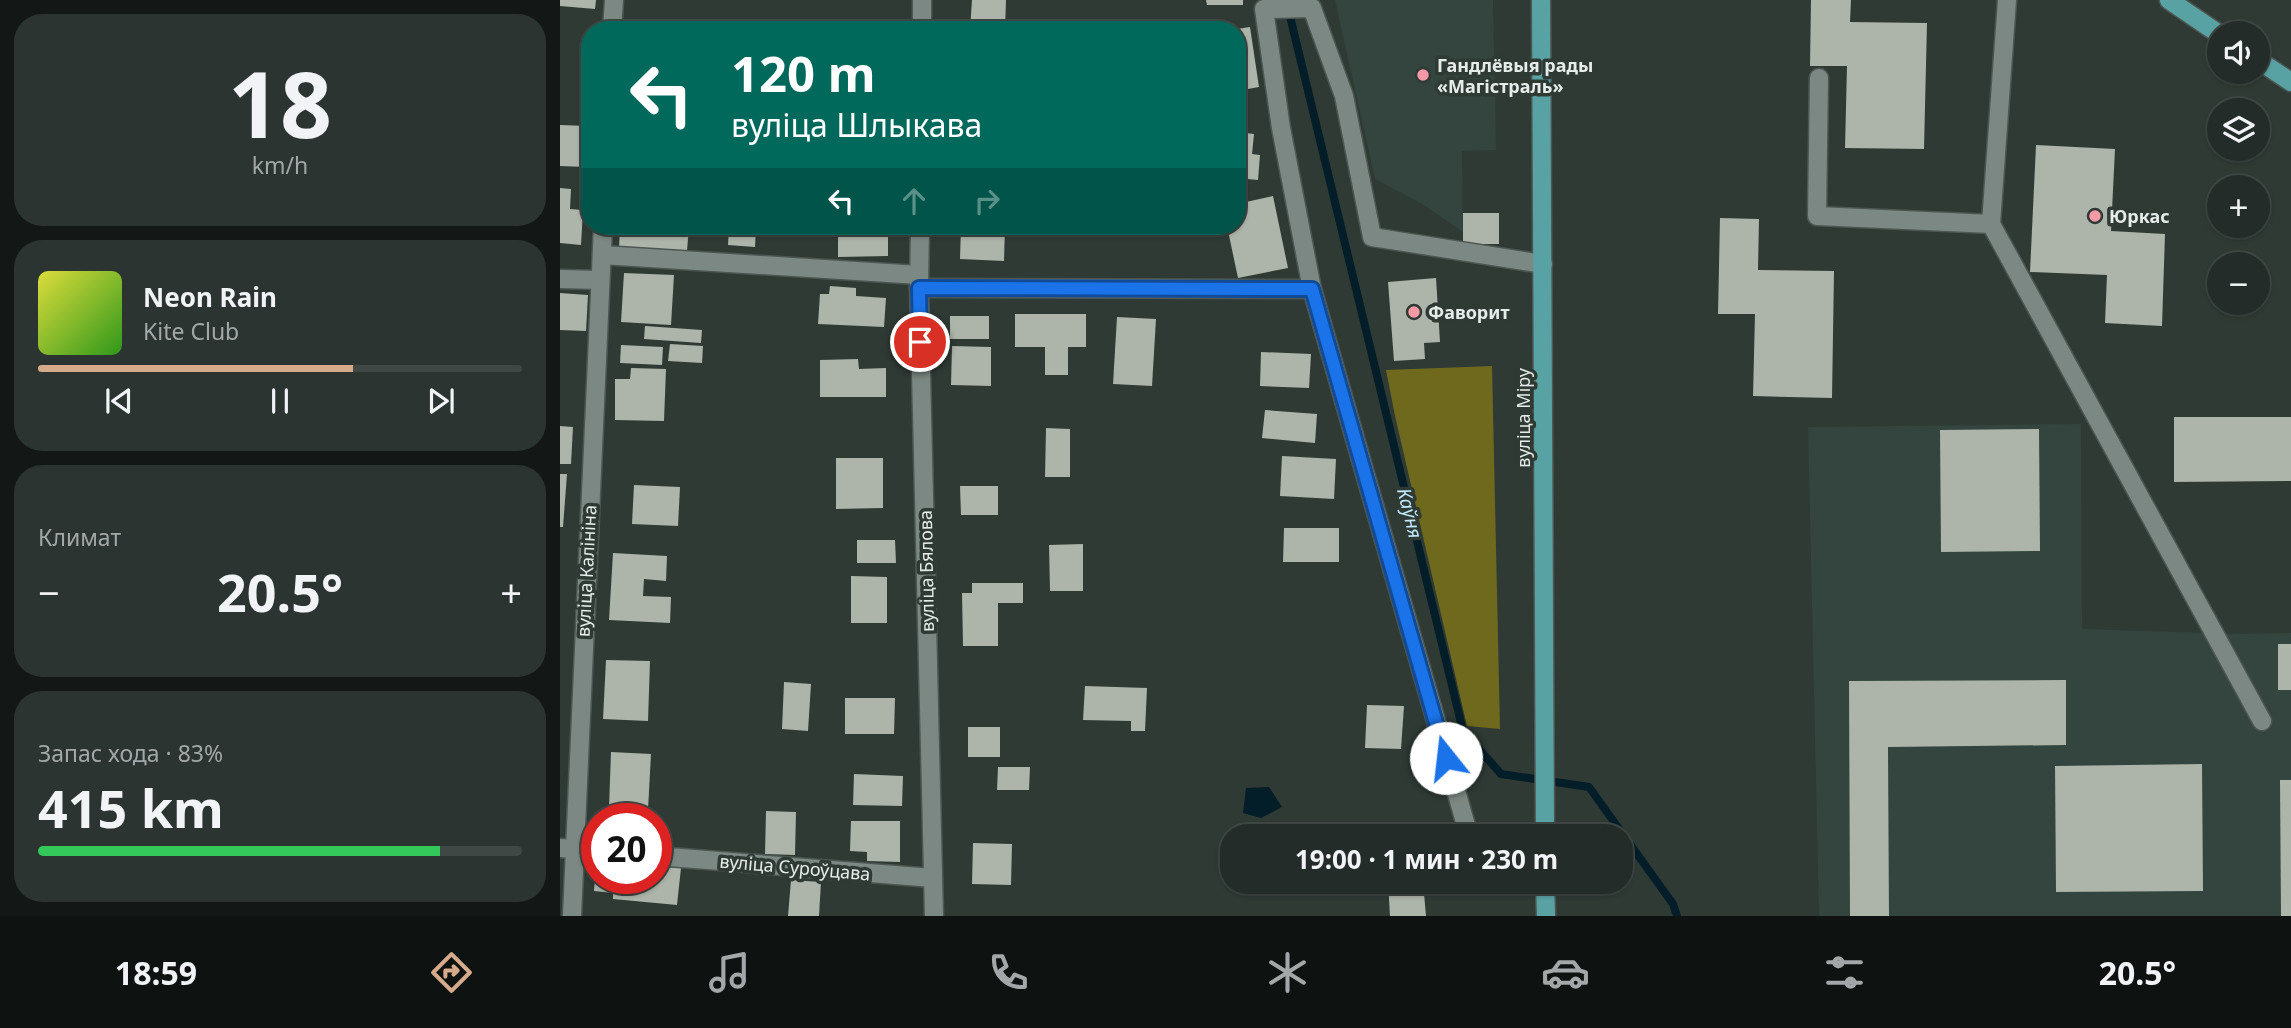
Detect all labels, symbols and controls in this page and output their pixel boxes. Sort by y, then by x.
map controls [2207,21,2270,315]
button: sound [2207,21,2270,84]
text: 120 m [731,40,876,106]
text: 18 [228,41,332,165]
icon: left [616,49,707,140]
place label: Гандлёвыя рады «Магістраль» [1437,53,1593,98]
marker: Гандлёвыя рады «Магістраль» [1415,67,1431,83]
button: layers [2207,98,2270,161]
text: вуліца Шлыкава [731,103,982,146]
text: km/h [252,149,308,181]
button: + [2207,175,2270,238]
icon: left [822,182,860,220]
icon: ahead [895,182,933,220]
icon: right [968,182,1006,220]
place label: Юркас [2109,204,2170,228]
marker: Юркас [2087,208,2103,224]
button: − [2207,252,2270,315]
text: Neon Rain [143,279,277,315]
place label: Фаворит [1428,300,1510,324]
marker: Фаворит [1406,304,1422,320]
pin [890,312,950,372]
text: Kite Club [143,315,239,347]
icon: arrive [901,323,939,361]
street label: вуліца Міру [1511,367,1535,468]
icon: previous [100,382,138,420]
icon: pause [261,382,299,420]
icon: next [422,382,460,420]
water label: Каўня [1391,485,1429,541]
street label: вуліца Калініна [571,504,601,638]
street label: вуліца Бялова [913,510,939,632]
text: Климат [38,521,121,553]
text: 20.5° [217,556,343,627]
text: − [38,566,60,618]
text: + [500,566,522,618]
position arrow [1409,721,1483,795]
text: Запас хода · 83% [38,737,223,769]
text: 415 km [38,772,224,843]
speed limit sign: 20 [581,803,672,894]
text: 19:00 · 1 мин · 230 m [1295,841,1558,877]
street label: вуліца Суроўцава [719,848,871,886]
icon: directions [427,948,476,997]
icon: music [705,948,754,997]
icon: phone [984,948,1033,997]
icon: climate [1263,948,1312,997]
icon: car [1541,948,1590,997]
icon: filters [1820,948,1869,997]
text: 18:59 [115,951,197,994]
text: 20.5° [2099,951,2176,994]

